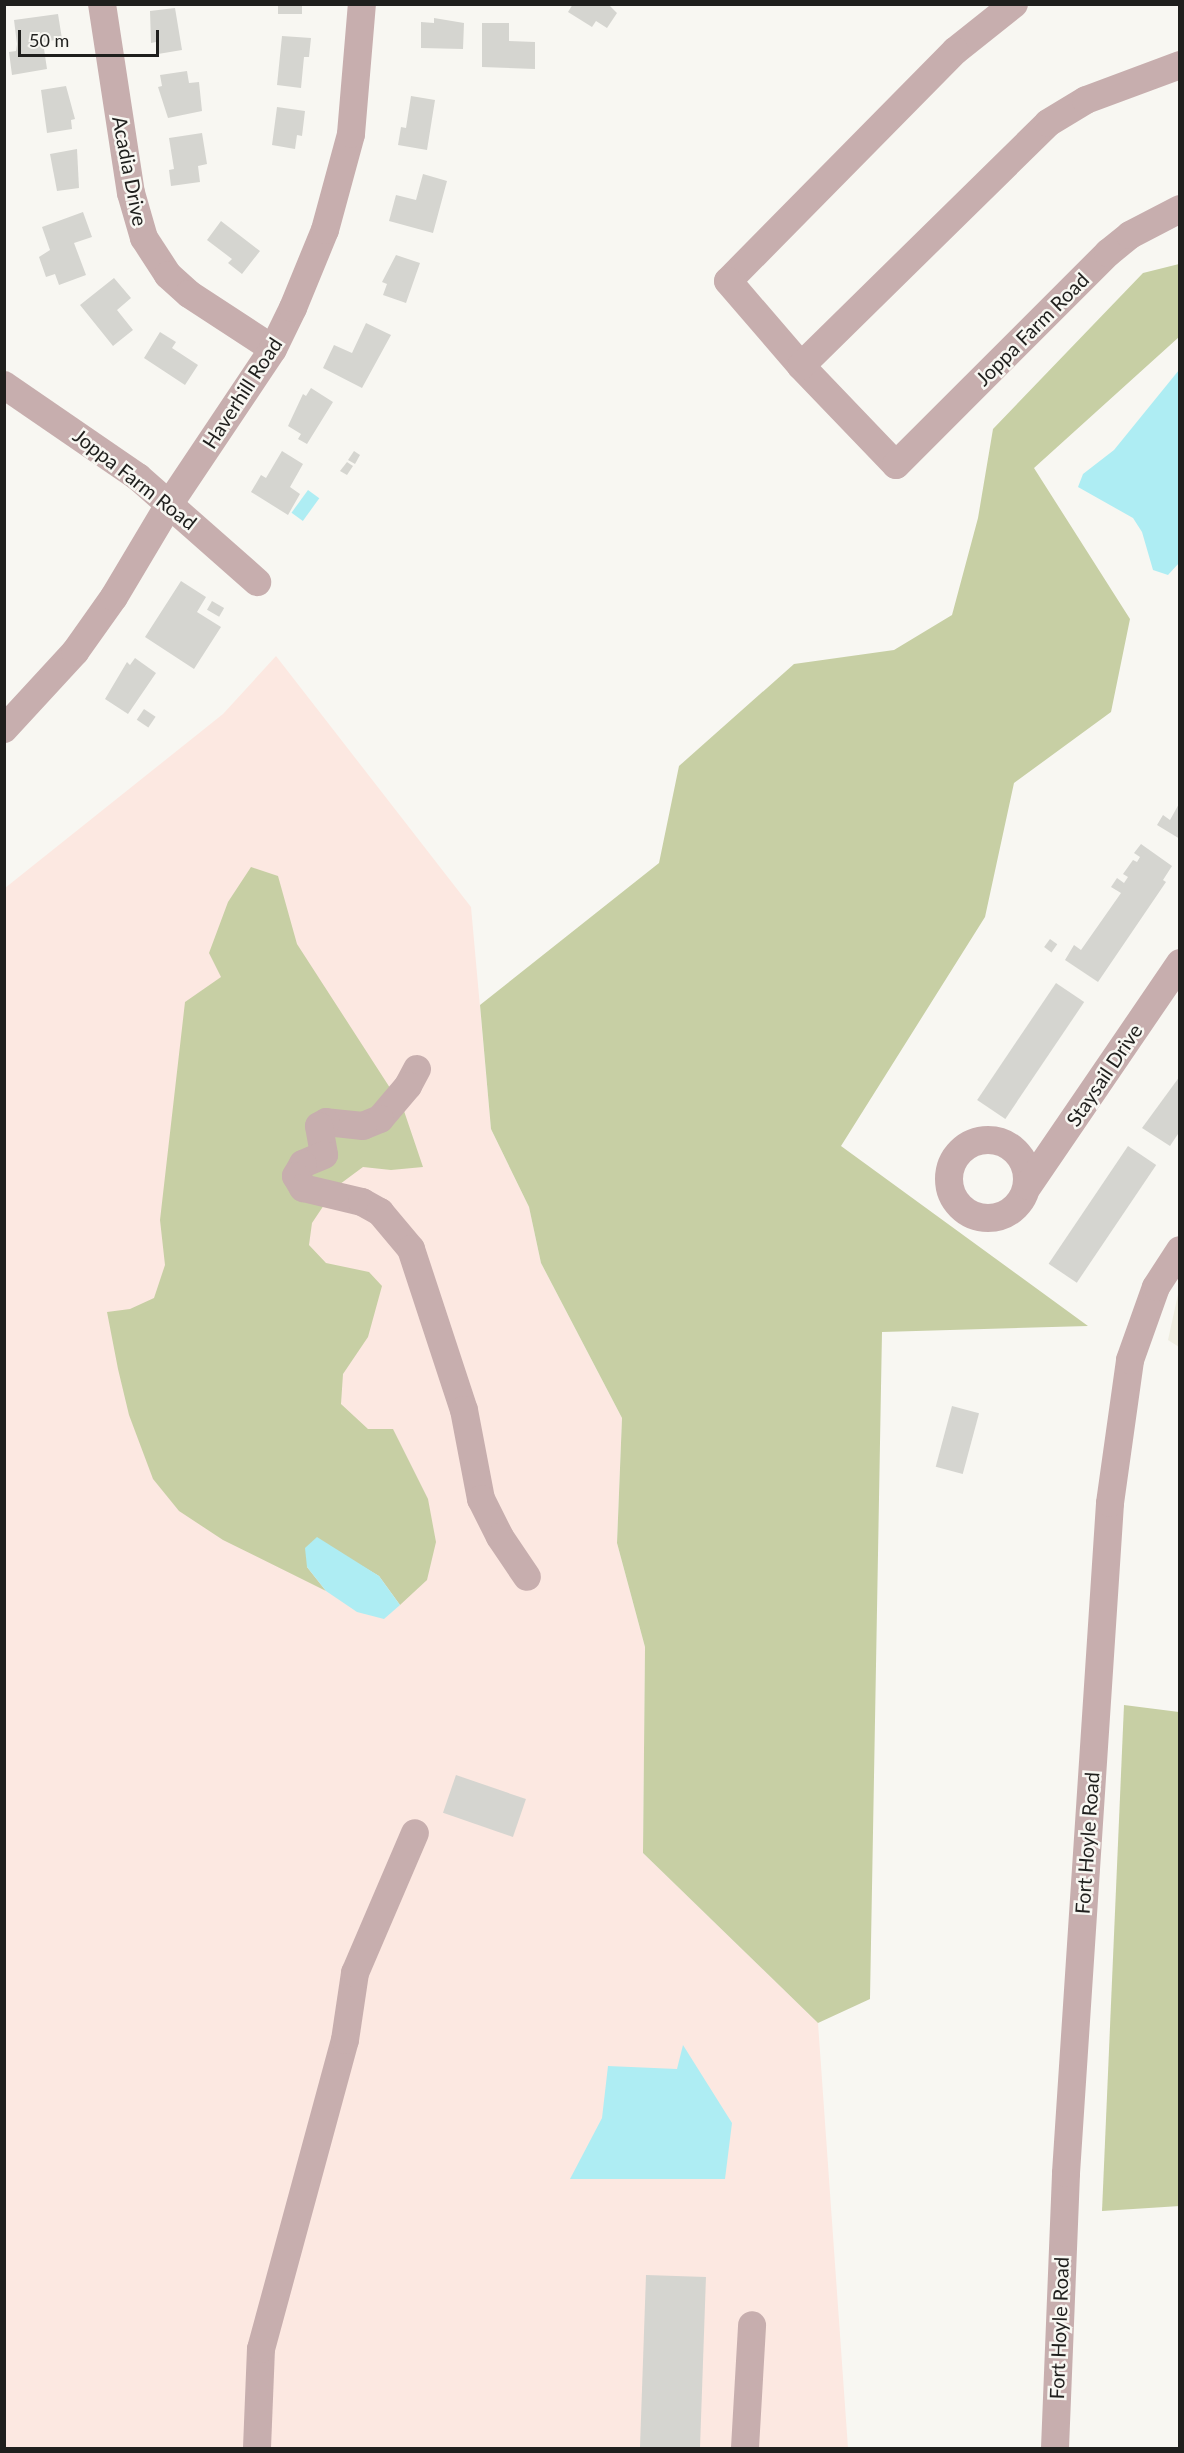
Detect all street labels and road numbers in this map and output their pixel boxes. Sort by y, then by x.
street label: Acadia Drive [108,114,152,228]
street label: Joppa Farm Road [970,267,1094,391]
street label: Haverhill Road [197,333,287,453]
street label: Joppa Farm Road [69,423,201,535]
street label: Staysail Drive [1061,1019,1147,1131]
street label: Fort Hoyle Road [1070,1771,1104,1915]
street label: Fort Hoyle Road [1045,2256,1073,2400]

